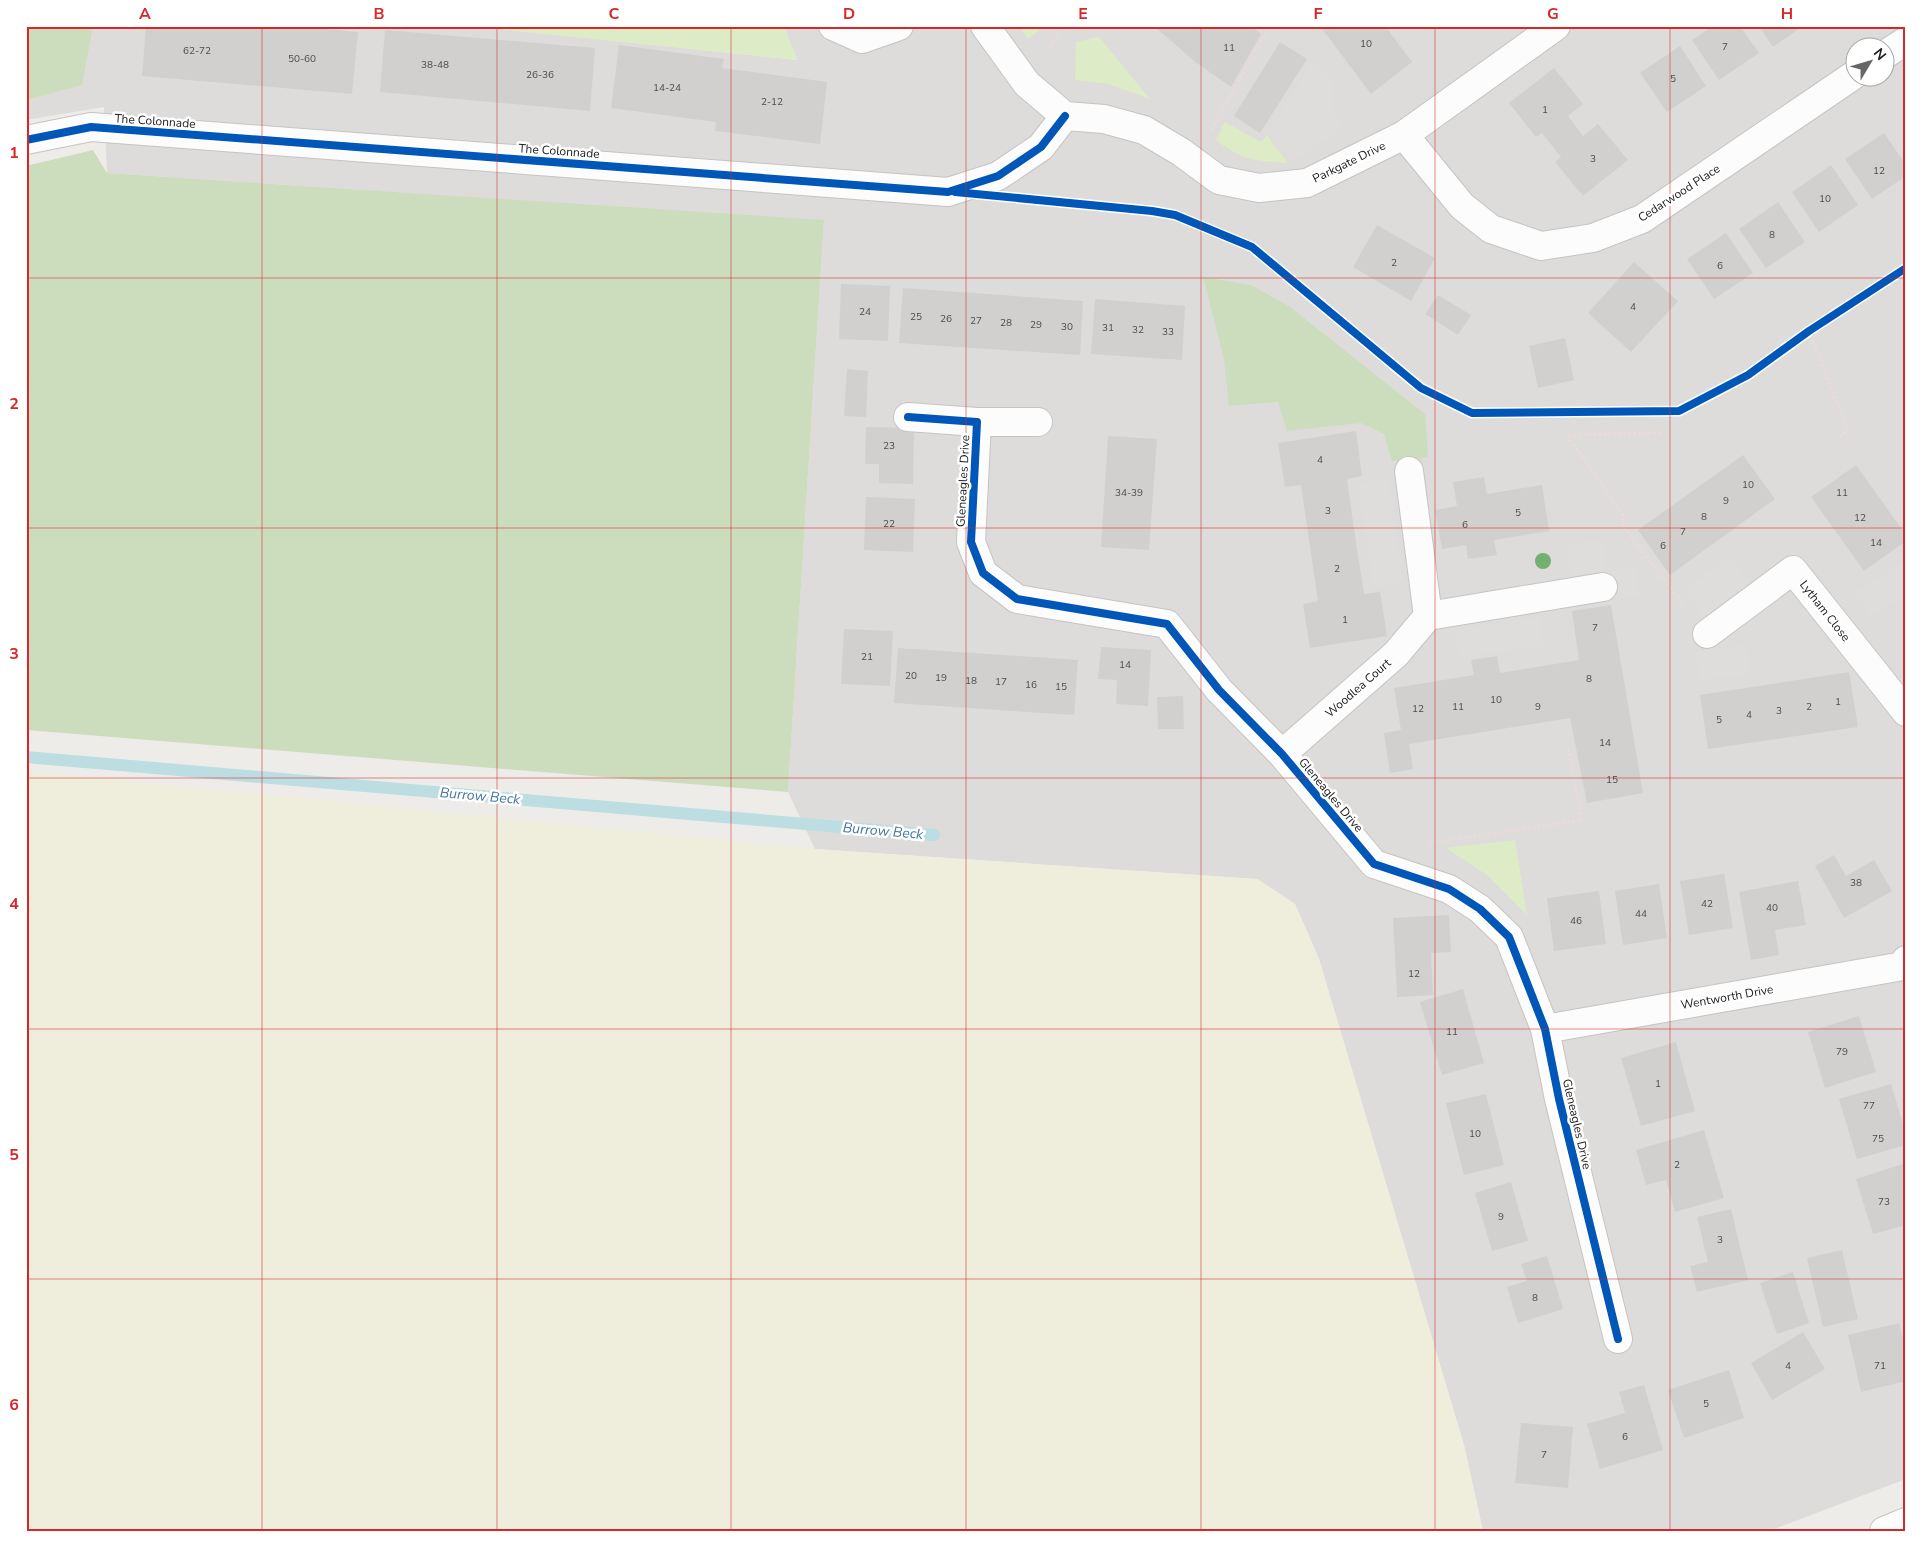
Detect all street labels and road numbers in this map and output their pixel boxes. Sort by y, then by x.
street label: The Colonnade [114,110,196,132]
street label: Parkgate Drive [1310,137,1388,187]
street label: The Colonnade [518,140,600,162]
street label: Cedarwood Place [1635,160,1723,226]
street label: Gleneagles Drive [953,434,973,528]
street label: Lytham Close [1796,577,1854,645]
street label: Woodlea Court [1322,655,1395,721]
street label: Gleneagles Drive [1295,754,1367,836]
street label: Wentworth Drive [1679,981,1775,1013]
street label: Gleneagles Drive [1559,1077,1595,1171]

